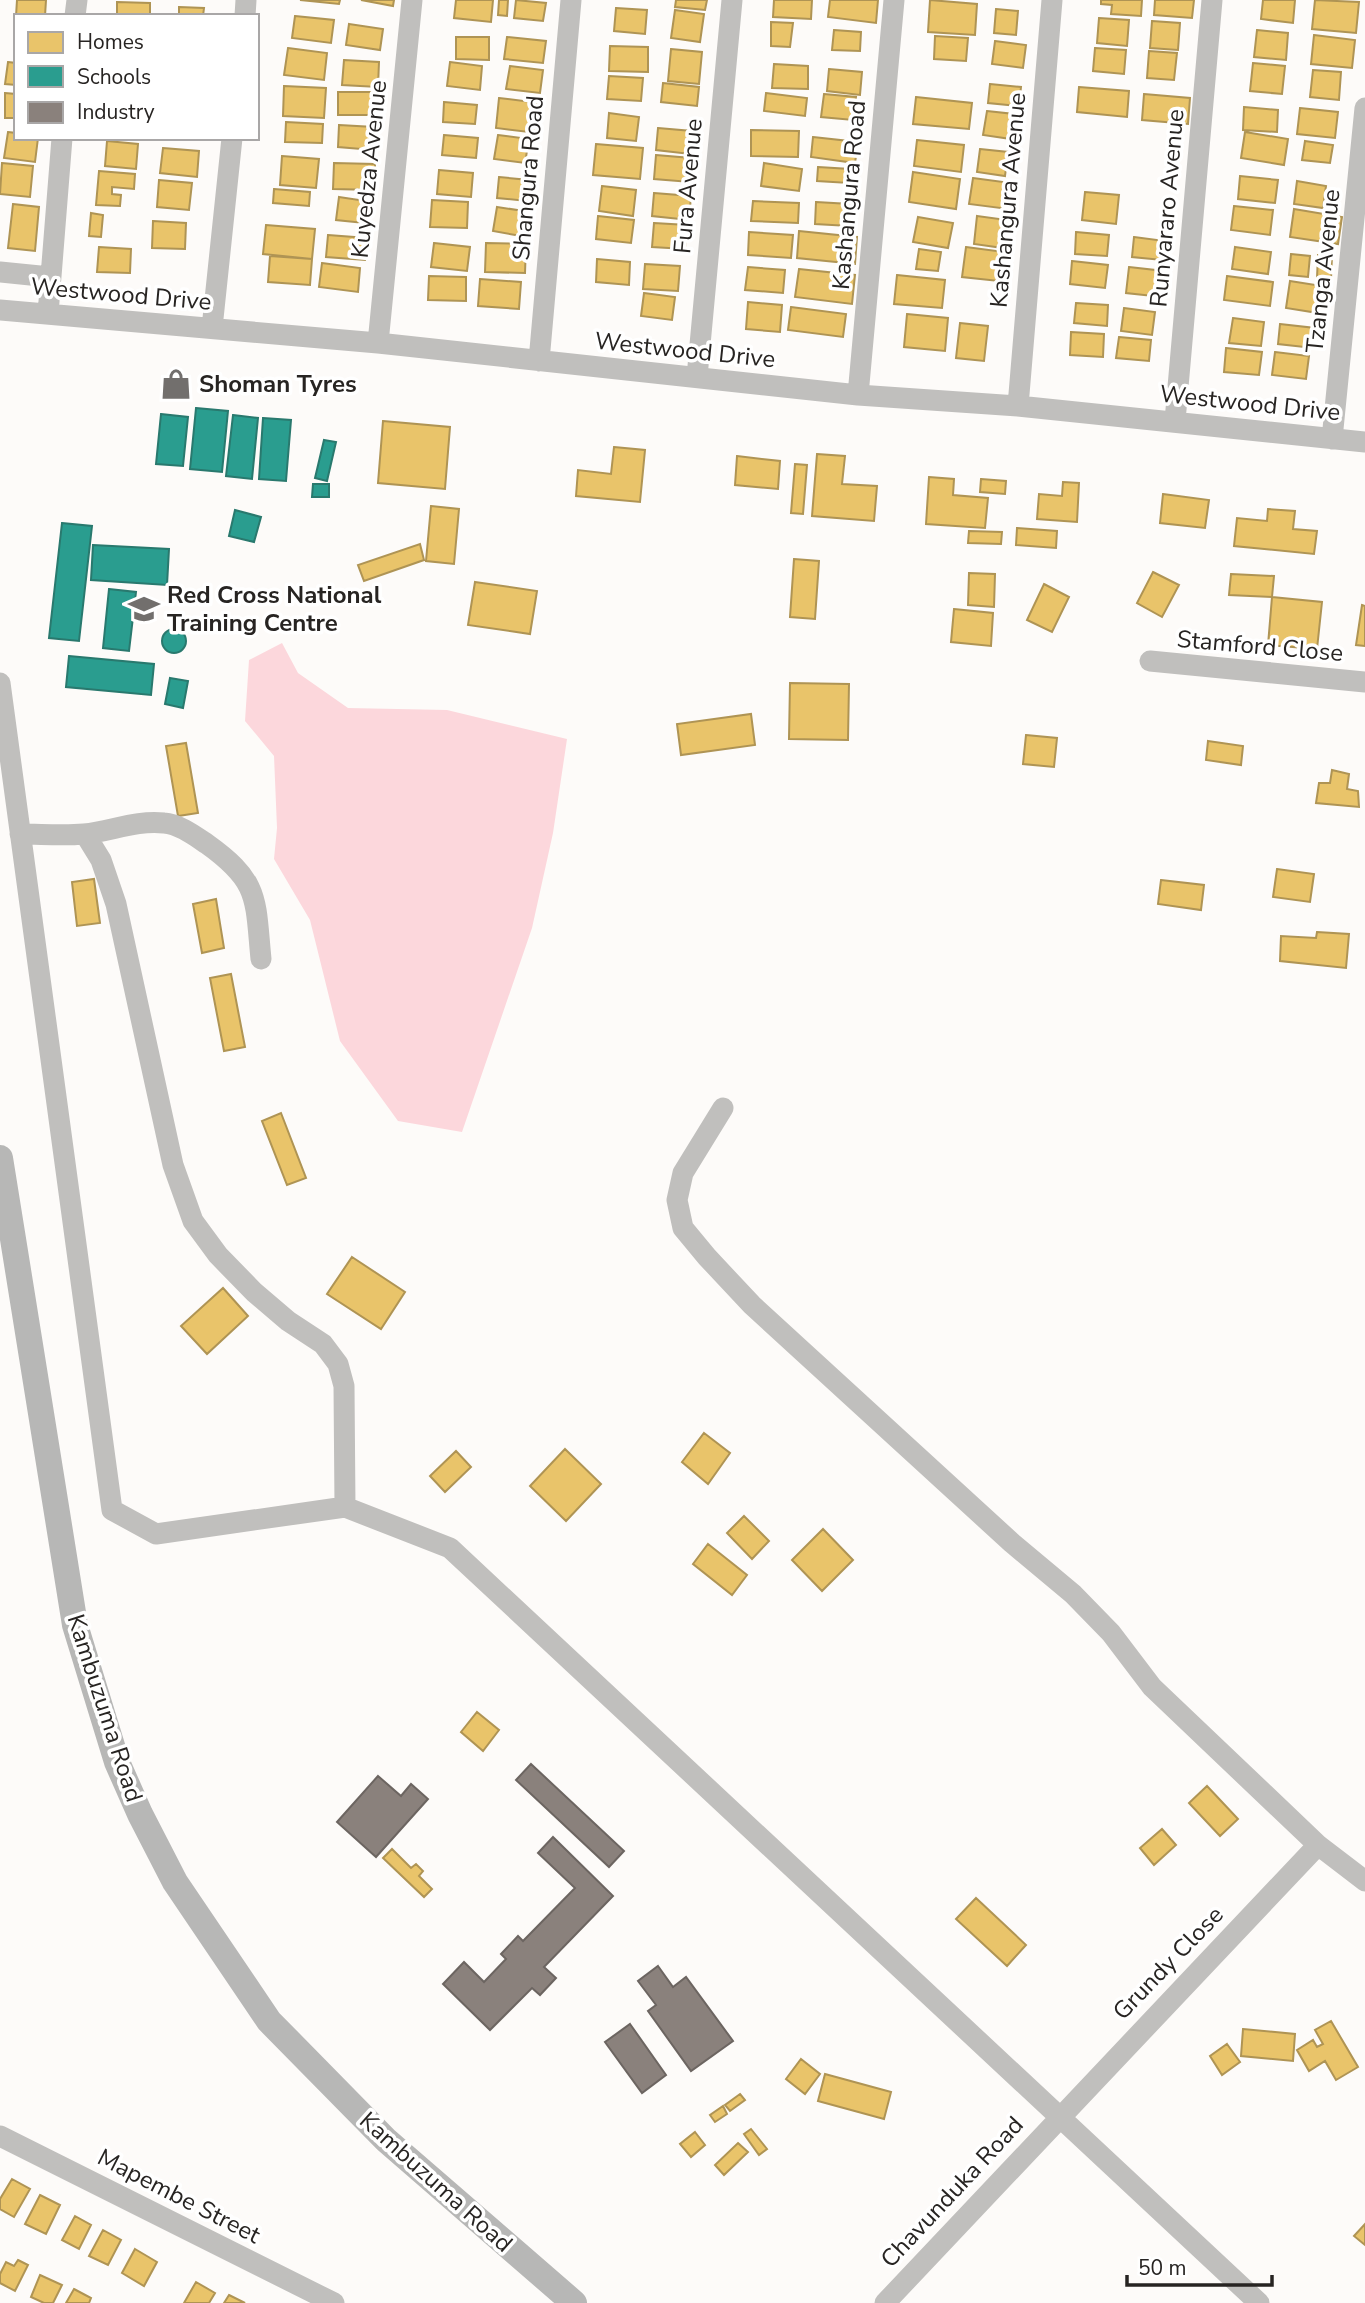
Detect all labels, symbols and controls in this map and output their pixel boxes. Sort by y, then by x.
legend [14,14,259,140]
text: Homes [77,28,144,56]
text: Schools [77,63,151,91]
street label: Kuyedza Avenue [344,78,394,260]
street label: Kashangura Avenue [983,91,1033,309]
street label: Shangura Road [505,94,551,262]
text: Industry [77,98,155,126]
street label: Kashangura Road [825,99,873,291]
street label: Runyararo Avenue [1142,108,1192,308]
street label: Fura Avenue [666,117,710,255]
street label: Tzanga Avenue [1298,187,1348,355]
street label: Westwood Drive [29,270,213,318]
street label: Westwood Drive [593,325,777,375]
shop icon: Shoman Tyres [159,367,193,401]
place label: Shoman Tyres [199,368,357,400]
street label: Westwood Drive [1158,378,1342,428]
place label: Red Cross National Training Centre [167,579,382,639]
school or university icon: Red Cross National Training Centre [127,592,161,626]
street label: Stamford Close [1176,623,1344,669]
street label: Kambuzuma Road [60,1610,150,1806]
street label: Grundy Close [1106,1899,1230,2027]
street label: Kambuzuma Road [353,2105,519,2259]
street label: Chavunduka Road [873,2109,1031,2275]
street label: Mapembe Street [92,2141,267,2251]
scale bar [1127,2244,1272,2288]
text: 50 m [1138,2254,1187,2282]

